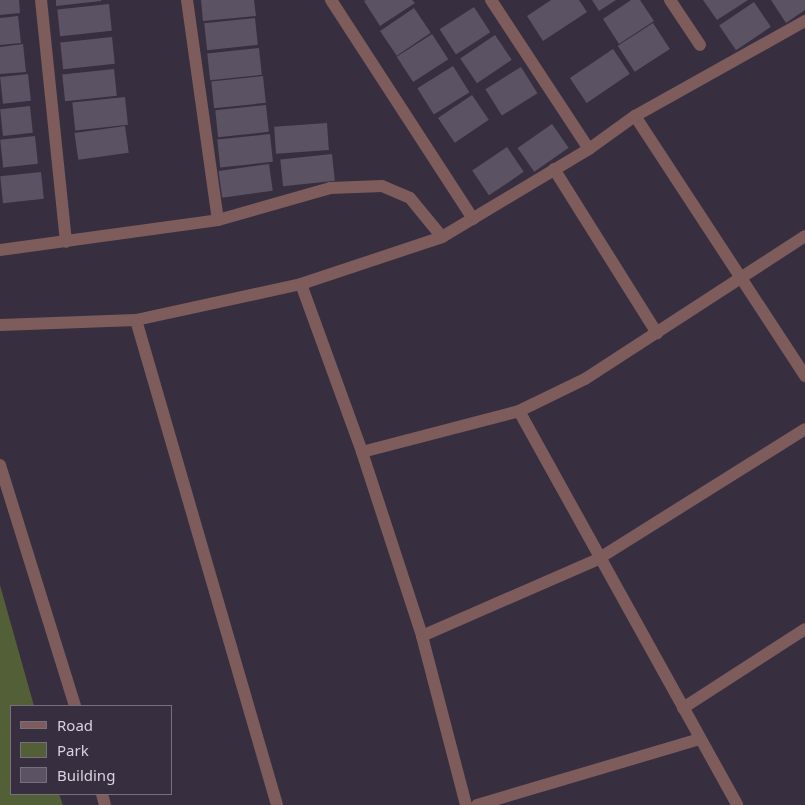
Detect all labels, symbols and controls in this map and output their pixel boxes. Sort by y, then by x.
legend [10,705,172,795]
text: Road [57,715,93,735]
text: Park [57,740,89,760]
text: Building [57,765,115,785]

